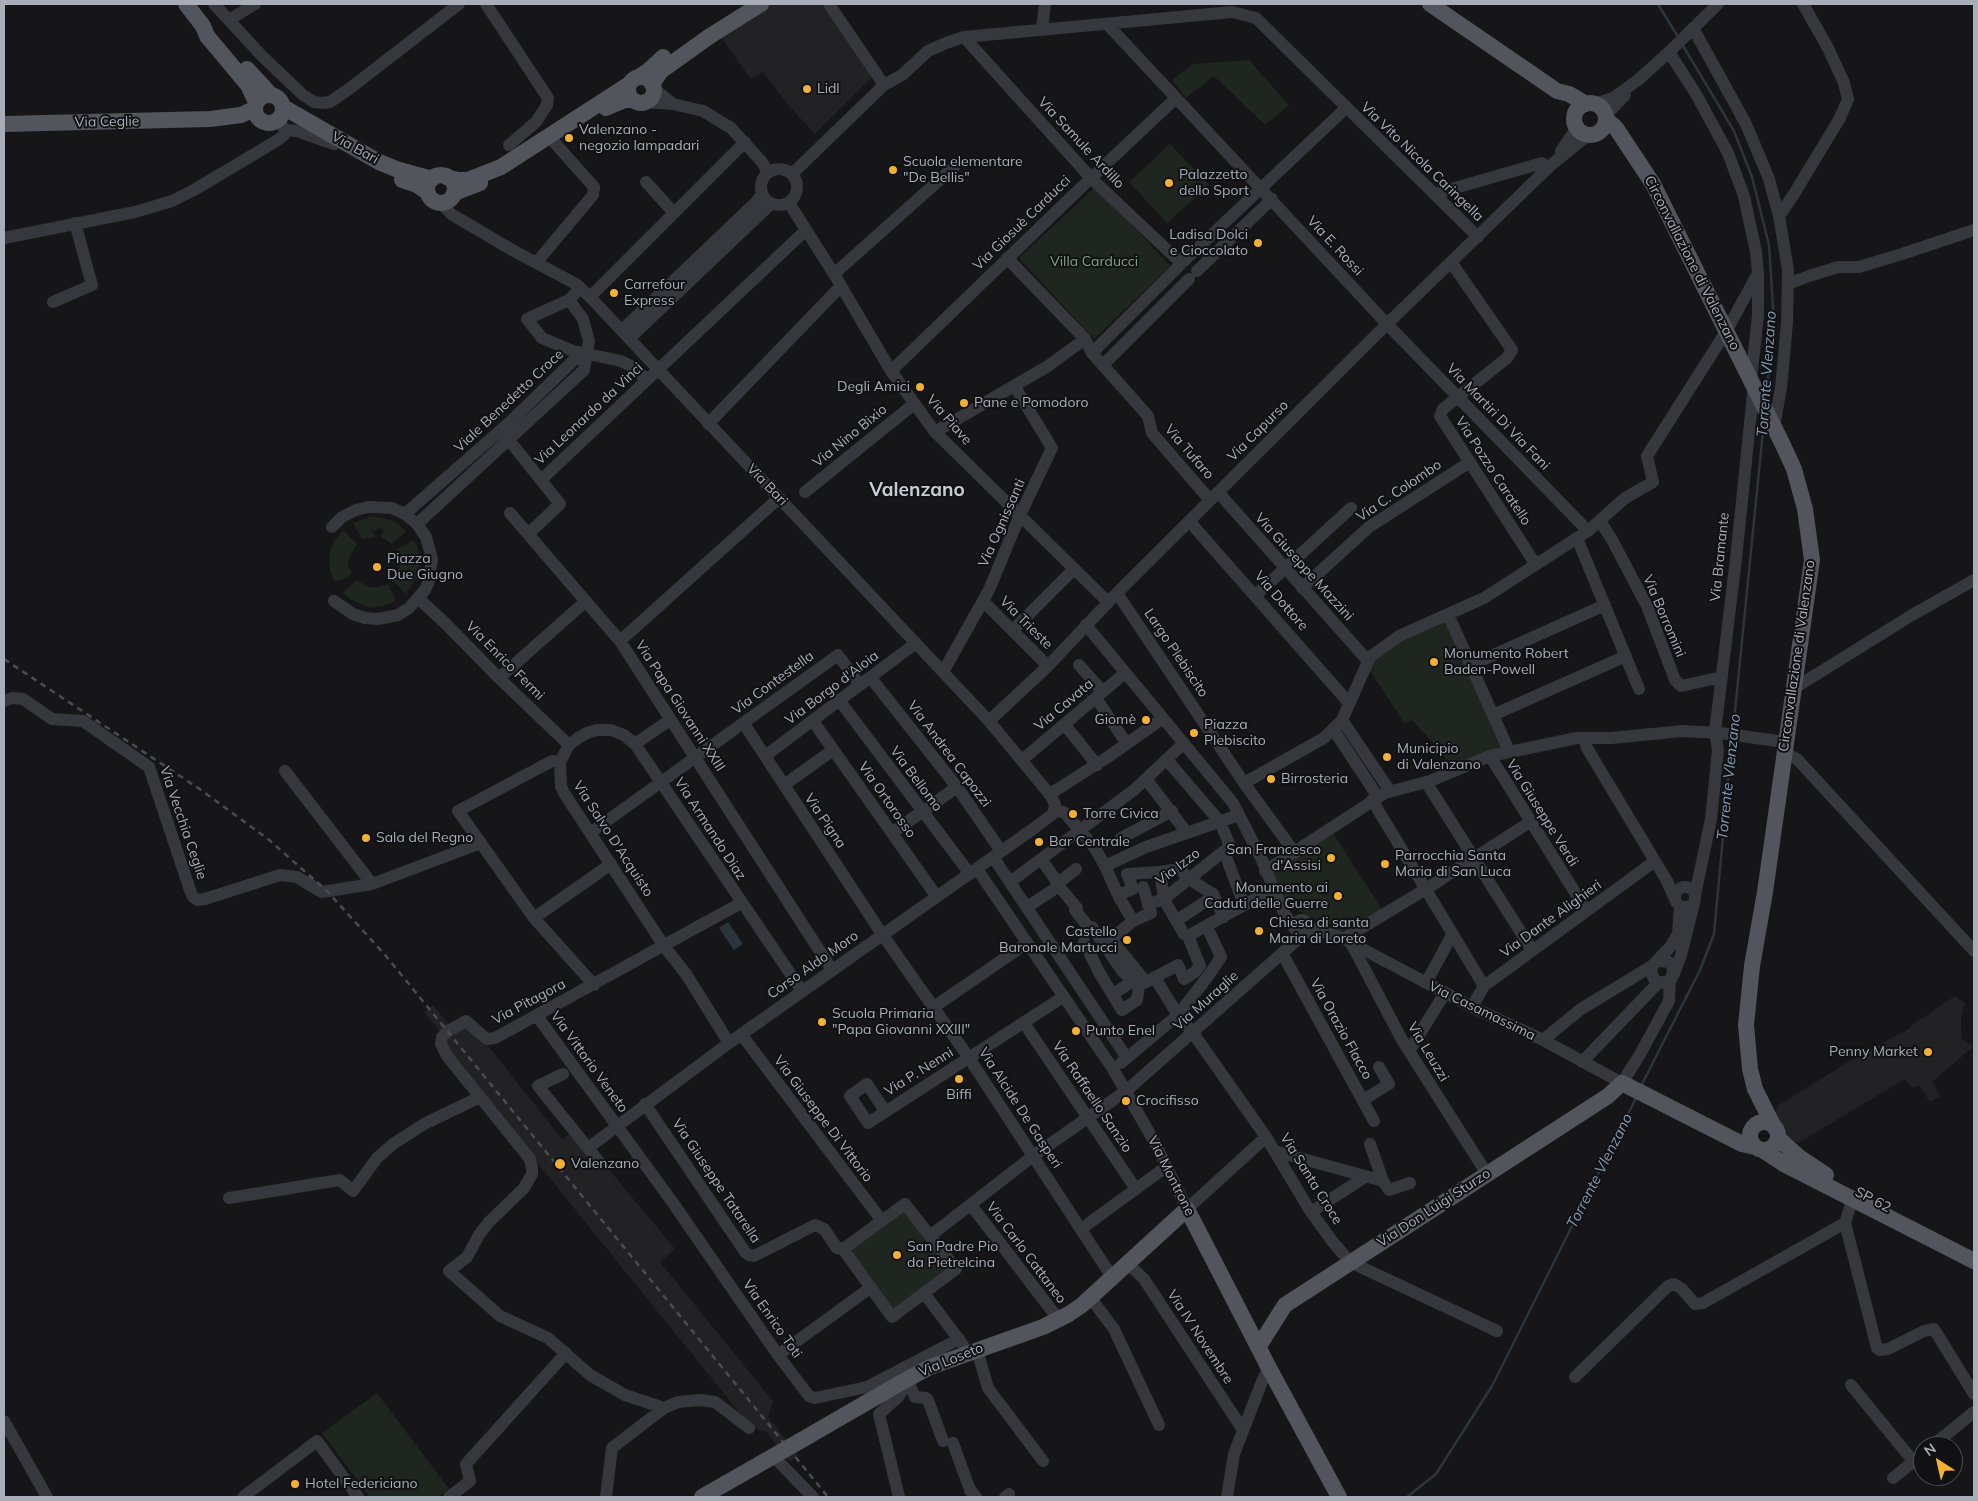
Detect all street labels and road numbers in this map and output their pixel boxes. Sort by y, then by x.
street label: Via Samule Ardillo [1034,94,1128,192]
street label: Via Vito Nicola Caringella [1357,99,1487,225]
street label: Via Ceglie [75,113,139,131]
street label: Via Bari [328,128,382,168]
street label: Via Giosuè Carducci [970,172,1074,274]
street label: Circonvallazione di Valenzano [1641,173,1743,353]
street label: Via E. Rossi [1303,213,1367,279]
street label: Viale Benedetto Croce [451,346,567,456]
street label: Via Leonardo da Vinci [531,359,647,469]
street label: Via Martiri Di Via Fani [1443,360,1553,474]
street label: Via Piave [923,392,975,448]
street label: Via Capurso [1224,397,1292,465]
street label: Via Nino Bixio [810,401,890,471]
street label: Via Pozzo Caratello [1452,414,1534,528]
street label: Via Tufaro [1161,421,1217,483]
street label: Via C. Colombo [1353,456,1445,526]
street label: Via Bari [743,461,791,509]
street label: Via Ognissanti [975,476,1029,570]
street label: Via Giuseppe Mazzini [1251,510,1357,624]
street label: Via Bramante [1707,512,1733,602]
street label: Circonvallazione di Valenzano [1775,559,1819,753]
street label: Via Dottore [1250,568,1312,634]
street label: Via Borromini [1639,572,1689,660]
street label: Via Trieste [996,593,1056,653]
street label: Largo Plebiscito [1140,606,1212,700]
street label: Via Enrico Fermi [462,618,548,704]
street label: Via Papa Giovanni XXIII [631,637,729,775]
street label: Via Borgo d'Aloia [782,647,882,729]
street label: Via Contestella [729,648,817,718]
street label: Via Cavata [1031,675,1097,735]
street label: Via Andrea Capozzi [904,698,994,810]
street label: Via Bellomo [886,743,946,815]
street label: Via Giuseppe Verdi [1502,757,1582,869]
street label: Via Ortorosso [855,759,919,841]
street label: Via Vecchia Ceglie [156,764,210,882]
street label: Via Armando Diaz [671,775,749,883]
street label: Via Salvo D'Acquisto [569,778,657,900]
street label: Via Pigna [801,790,849,852]
street label: Via Izzo [1153,845,1203,889]
street label: Via Dante Alighieri [1497,877,1605,961]
street label: Corso Aldo Moro [764,927,862,1003]
street label: Via Muraglie [1170,968,1242,1034]
street label: Via Pitagora [489,976,569,1028]
street label: Via Orazio Flacco [1306,976,1376,1082]
street label: Via Casamassima [1426,978,1538,1044]
street label: Via Vittorio Veneto [547,1008,631,1116]
street label: Via Leuzzi [1404,1019,1452,1085]
street label: Via Raffaello Sanzio [1049,1038,1135,1156]
street label: Via P. Nenni [881,1044,957,1100]
street label: Via Alcide De Gasperi [975,1045,1065,1171]
street label: Via Giuseppe Di Vittorio [770,1052,876,1186]
street label: Via Giuseppe Tatarella [668,1116,764,1246]
street label: Via Santa Croce [1276,1130,1346,1228]
street label: Via Montrone [1144,1133,1198,1219]
street label: Via Don Luigi Sturzo [1374,1165,1494,1251]
street label: SP 62 [1852,1184,1894,1216]
street label: Via Carlo Cattaneo [982,1199,1070,1307]
street label: Via Enrico Toti [739,1277,805,1361]
street label: Via IV Novembre [1163,1287,1237,1387]
street label: Via Loseto [916,1339,986,1381]

